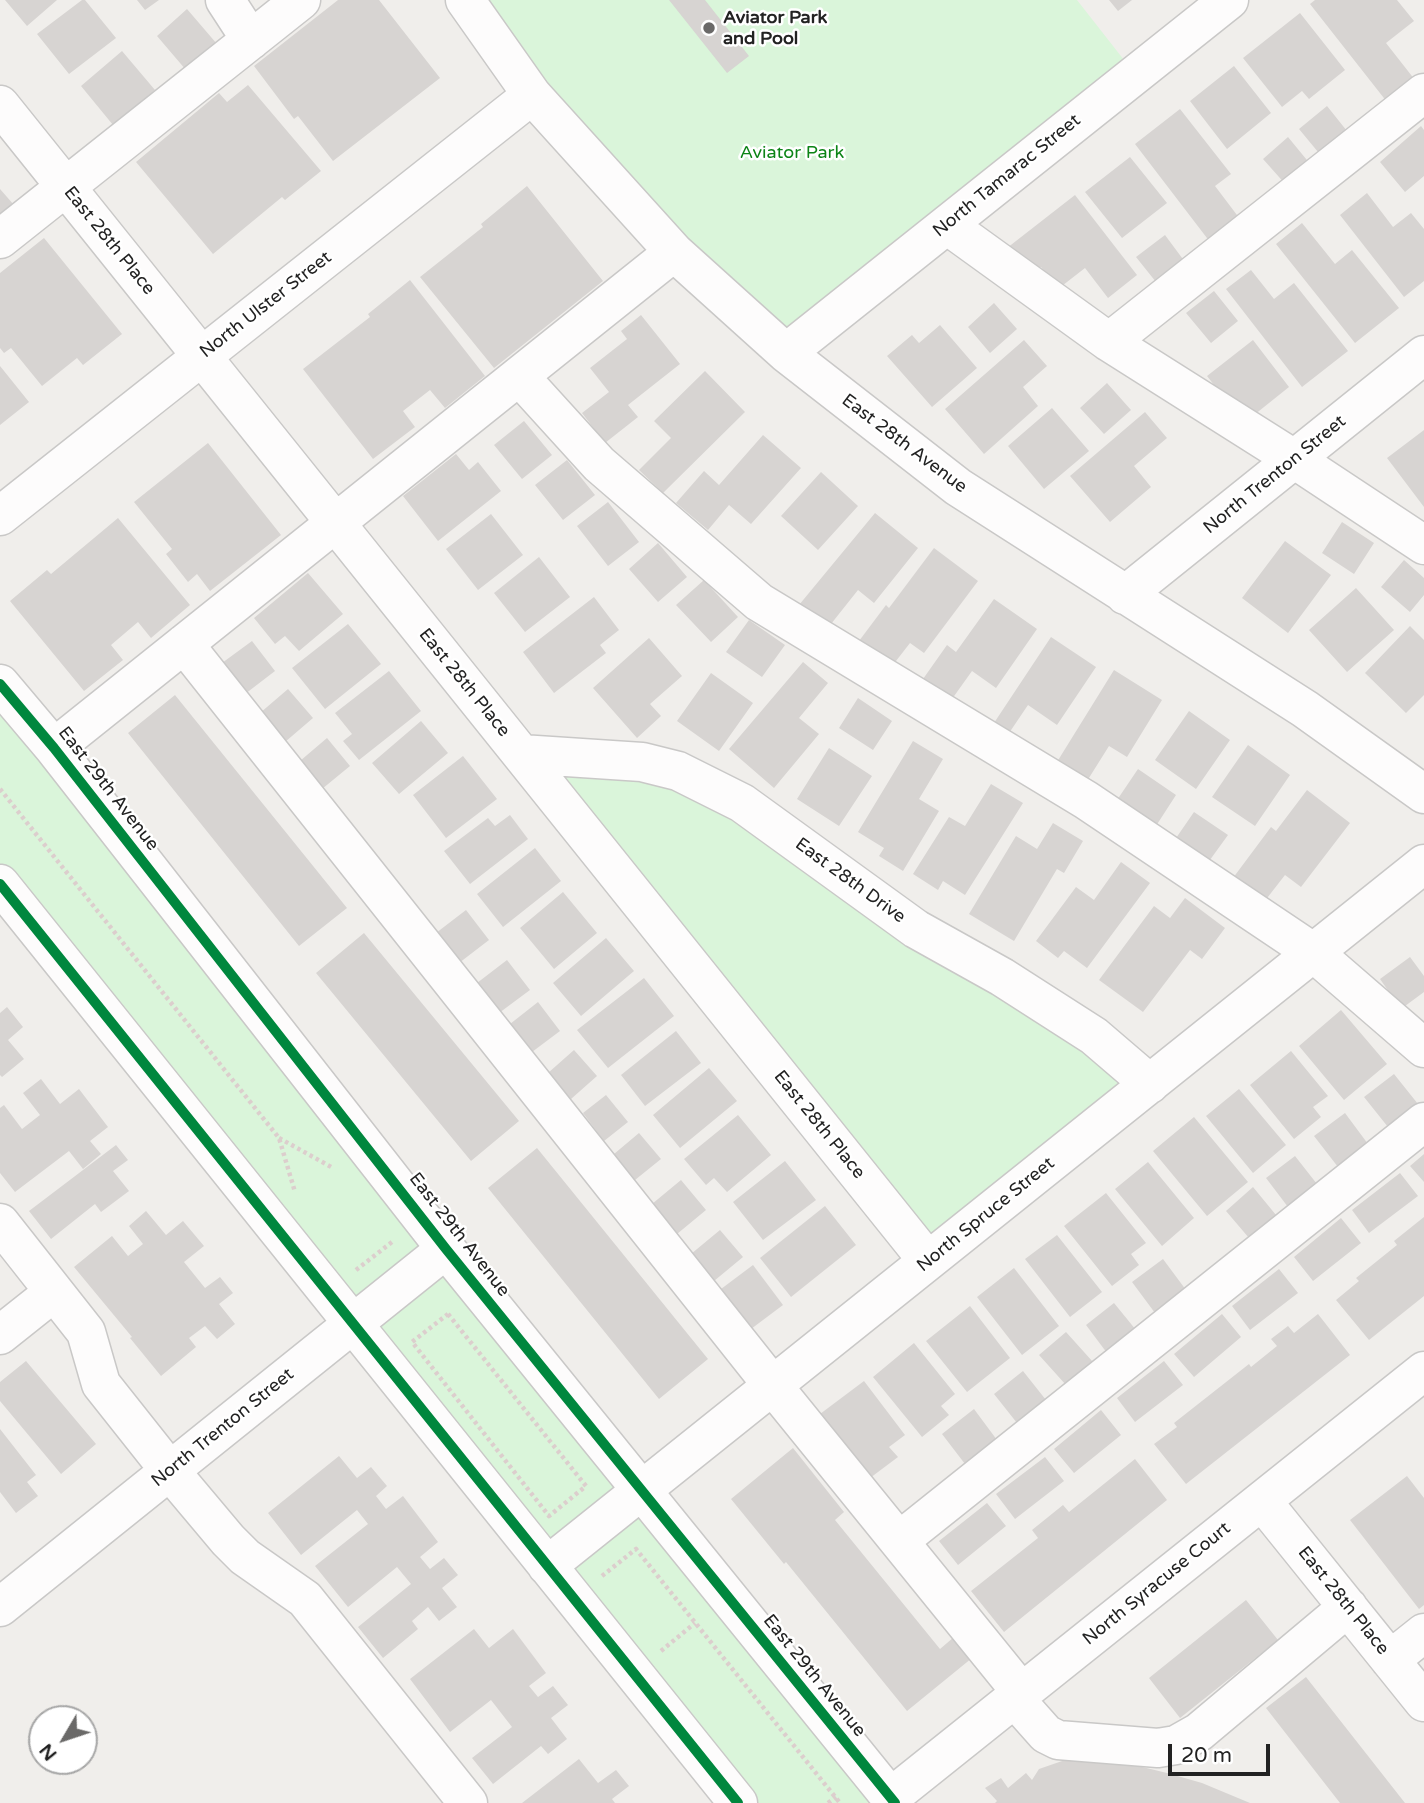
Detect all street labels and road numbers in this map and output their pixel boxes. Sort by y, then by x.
street label: North Tamarac Street [929,110,1085,242]
street label: East 28th Place [59,183,159,299]
street label: North Ulster Street [196,247,336,363]
street label: East 28th Avenue [837,390,971,498]
street label: North Trenton Street [1200,411,1350,539]
street label: East 28th Place [414,625,514,741]
street label: East 29th Avenue [53,723,163,855]
street label: East 28th Drive [791,834,909,928]
street label: East 28th Place [769,1067,869,1183]
street label: North Spruce Street [913,1153,1059,1277]
street label: East 29th Avenue [404,1169,514,1301]
street label: North Trenton Street [148,1364,298,1492]
street label: North Syracuse Court [1079,1518,1235,1650]
street label: East 28th Place [1293,1543,1393,1659]
street label: East 29th Avenue [758,1610,870,1742]

